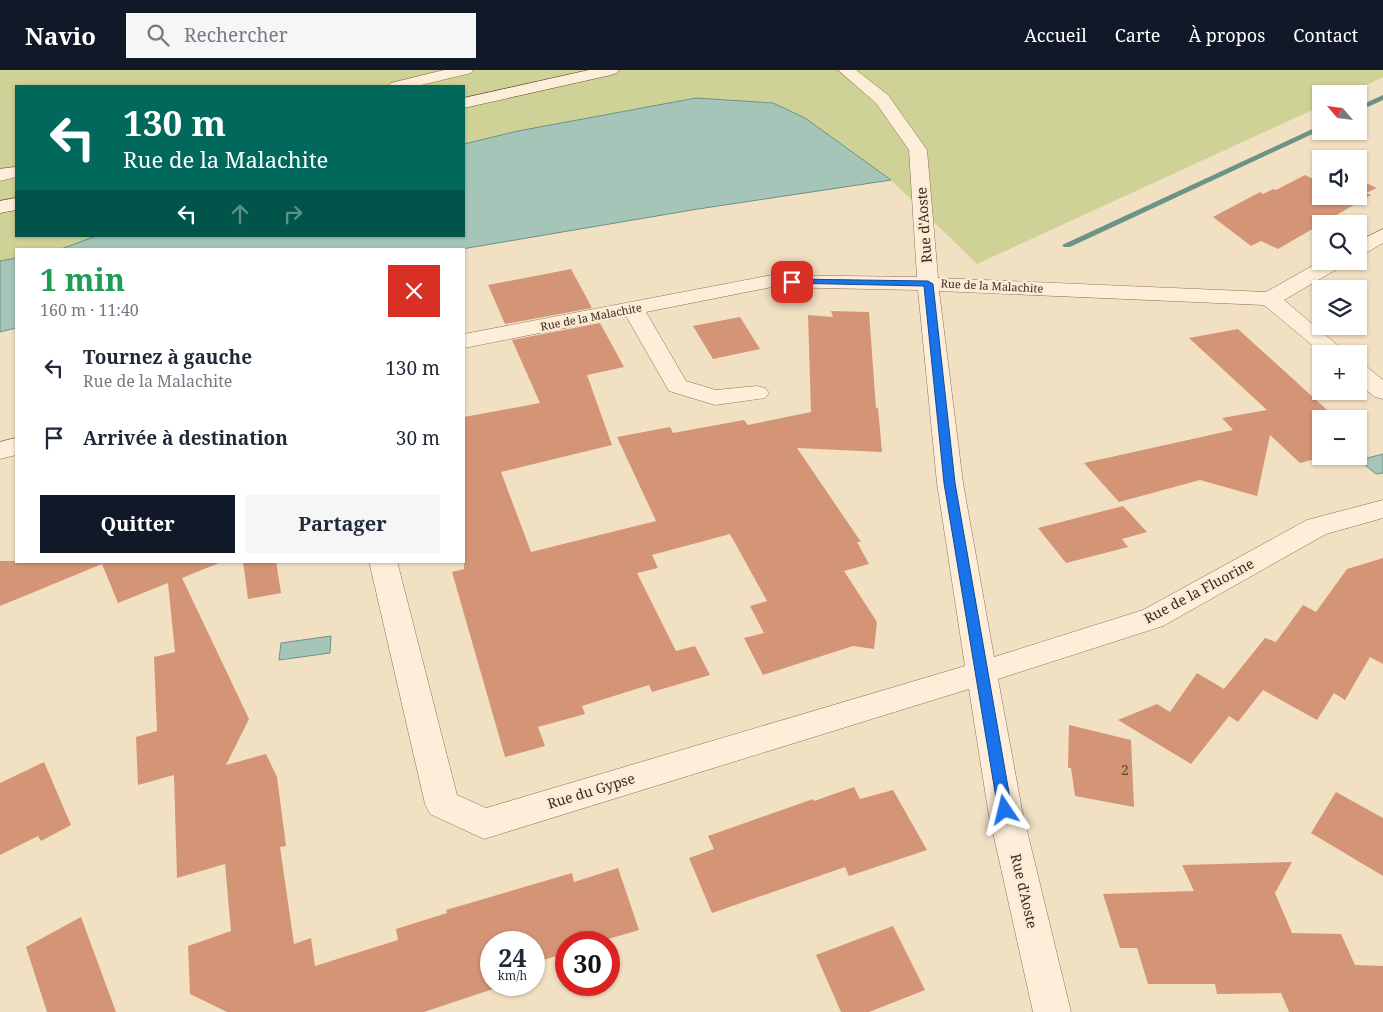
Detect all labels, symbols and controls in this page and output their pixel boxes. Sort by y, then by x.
search box [126,13,476,58]
text: Navio [25,19,96,52]
icon: search [144,21,172,49]
text: Rechercher [184,22,288,48]
text: Accueil [1024,23,1087,47]
text: Carte [1115,23,1160,47]
text: À propos [1188,23,1265,47]
text: Contact [1293,23,1358,47]
north arrow [1312,85,1368,140]
map controls [1312,85,1367,465]
text: 130 m [123,99,226,146]
icon: left [40,105,105,170]
text: Rue de la Malachite [123,144,328,174]
button: sound [1312,150,1367,205]
street label: Rue d'Aoste [911,186,936,264]
icon: left [173,200,201,228]
icon: ahead [226,200,254,228]
icon: right [279,200,307,228]
button: search [1312,215,1367,270]
text: 1 min [40,259,125,300]
pin [771,261,813,303]
button: close [388,265,440,317]
icon: arrive [778,268,806,296]
street label: Rue de la Malachite [940,275,1044,296]
button: layers [1312,280,1367,335]
text: 160 m · 11:40 [40,299,139,321]
street label: Rue de la Malachite [539,299,643,334]
text: Tournez à gauche [83,344,252,370]
button: + [1312,345,1367,400]
icon: left [40,354,68,382]
text: 130 m [385,355,440,381]
text: Rue de la Malachite [83,370,232,392]
button: − [1312,410,1367,465]
icon: arrive [40,424,68,452]
text: Arrivée à destination [83,425,288,451]
text: 30 m [396,425,440,451]
button: Quitter [40,495,235,553]
button: Partager [245,495,440,553]
street label: Rue de la Fluorine [1140,554,1257,628]
house number: 2 [1121,760,1129,779]
street label: Rue du Gypse [545,768,637,813]
position arrow [978,783,1030,835]
street label: Rue d'Aoste [1007,852,1042,930]
speed limit sign: 30 [555,931,620,996]
text: 24 [498,940,527,974]
text: km/h [498,967,527,984]

